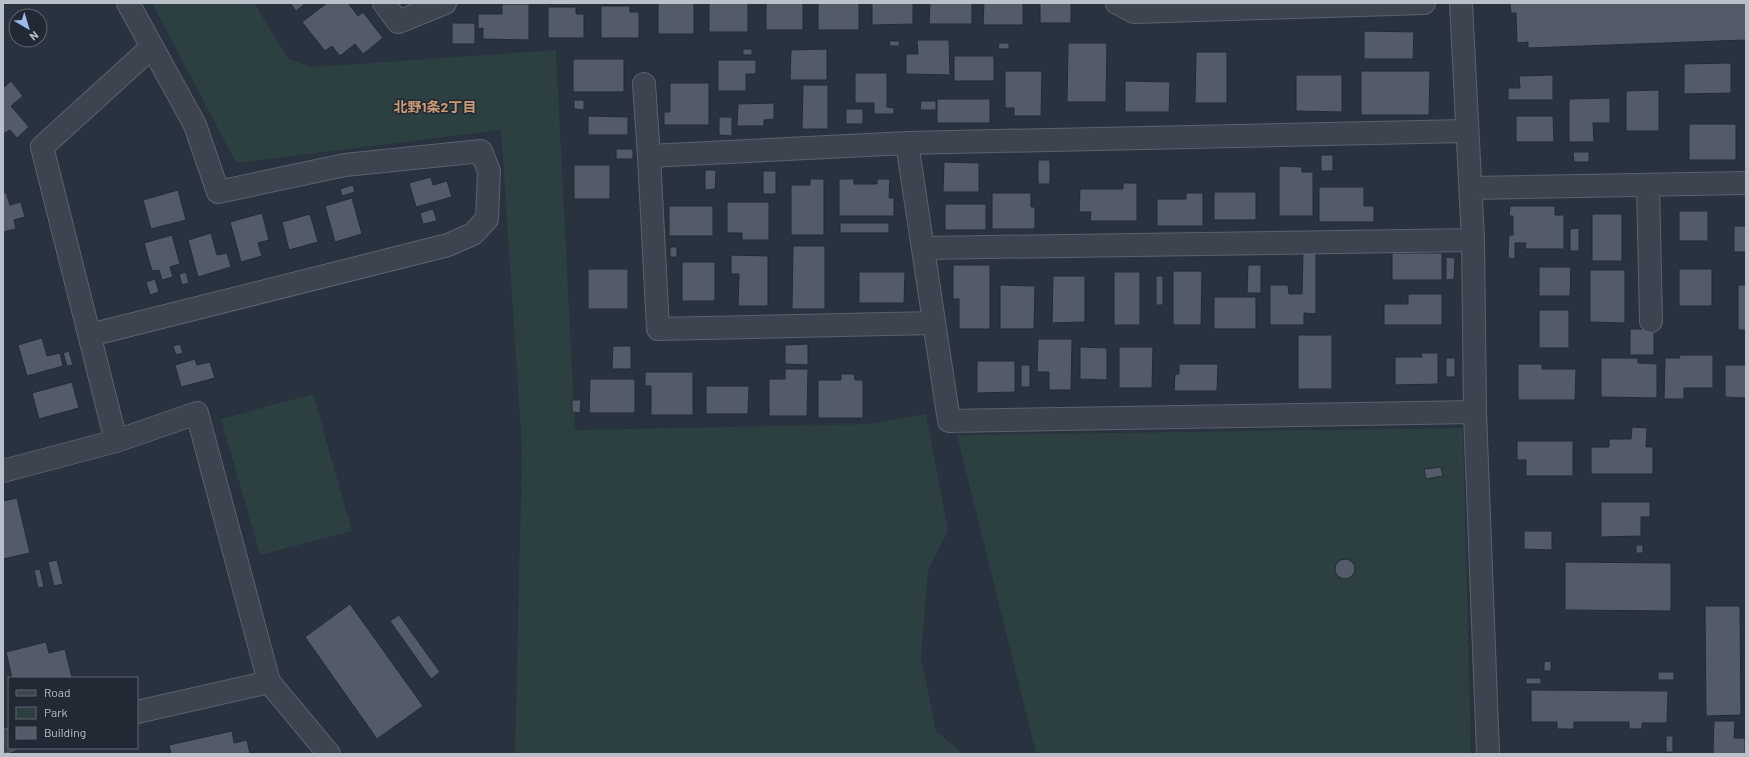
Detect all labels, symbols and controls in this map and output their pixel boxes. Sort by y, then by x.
north arrow [8,8,48,48]
text: N [28,29,41,44]
district label: 北野1条2丁目 [394,98,476,115]
legend [8,677,138,749]
text: Road [44,685,71,699]
text: Park [44,705,68,719]
text: Building [44,725,86,739]

